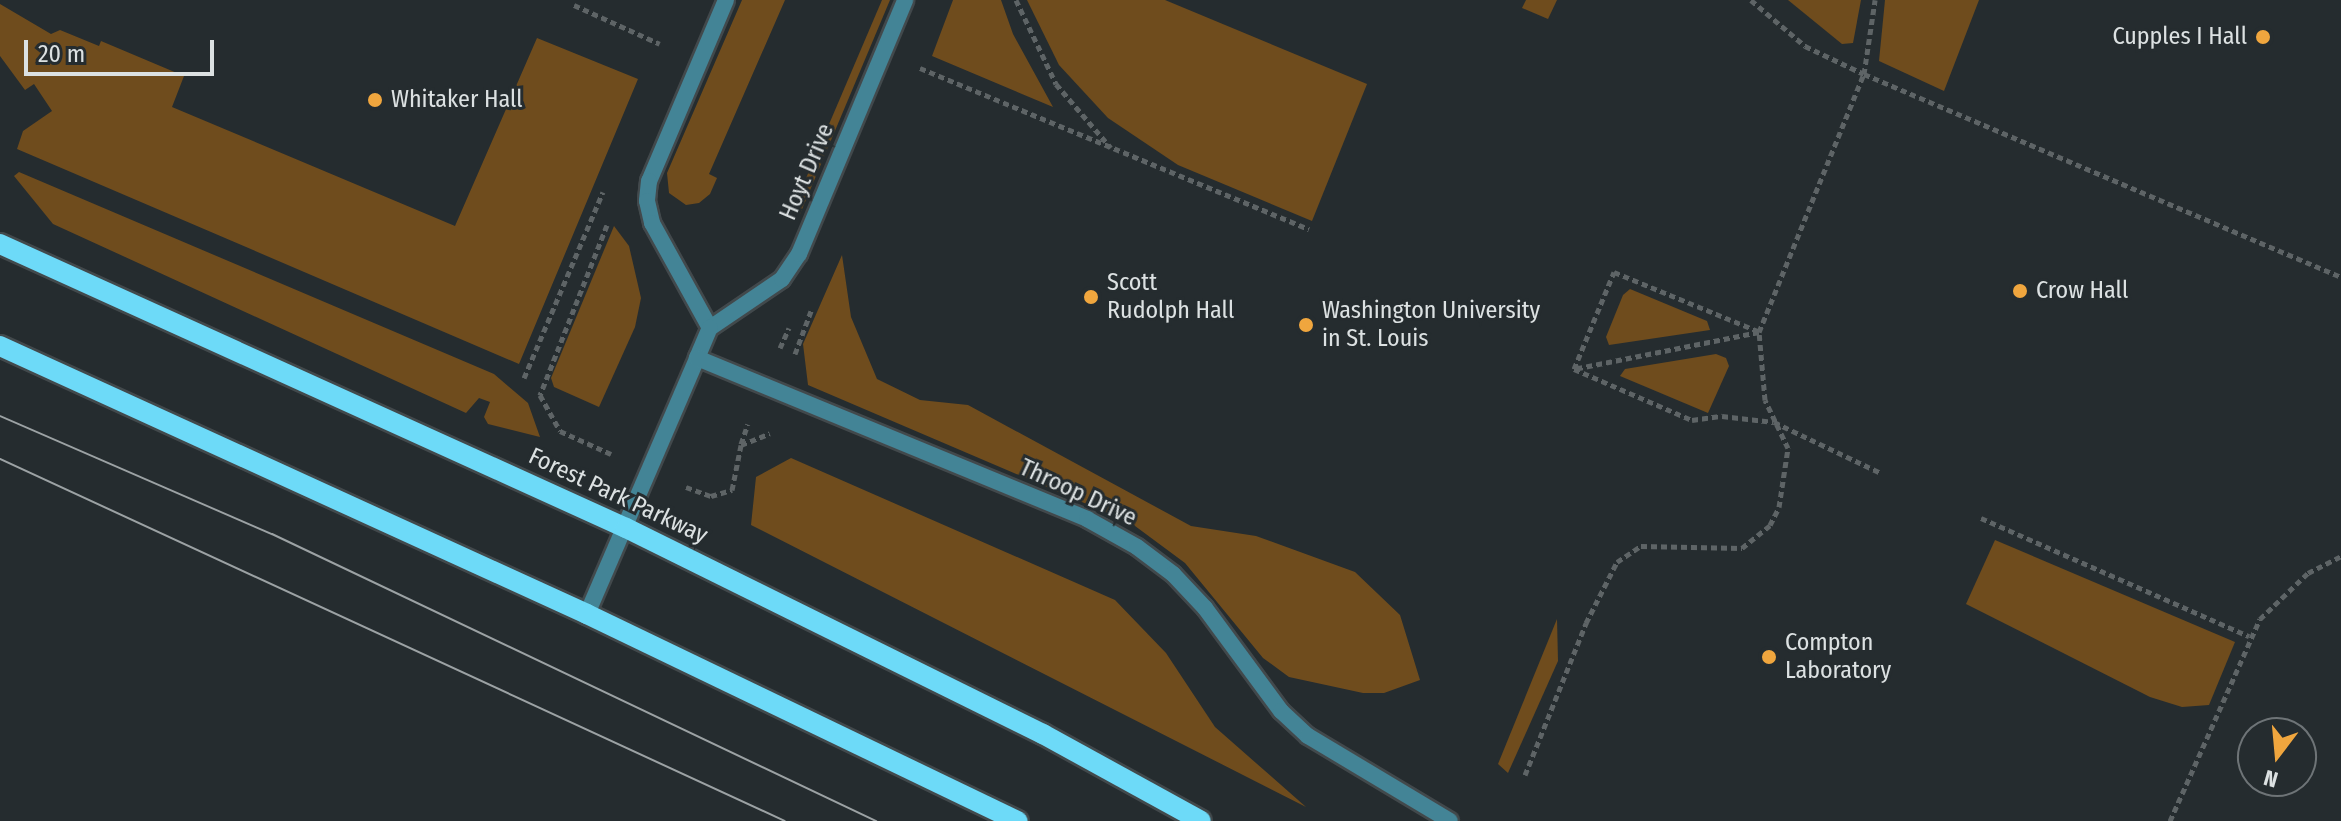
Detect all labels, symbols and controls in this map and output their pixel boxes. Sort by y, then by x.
place label: Cupples I Hall [2113,23,2247,51]
scale bar [28,24,218,74]
marker: Cupples I Hall [2254,28,2272,46]
text: 20 m [38,40,85,68]
place label: Whitaker Hall [391,86,523,114]
marker: Whitaker Hall [366,91,384,109]
street label: Hoyt Drive [774,119,840,225]
place label: Scott Rudolph Hall [1107,269,1234,325]
place label: Crow Hall [2036,277,2128,305]
marker: Crow Hall [2011,282,2029,300]
marker: Scott Rudolph Hall [1082,288,1100,306]
place label: Washington University in St. Louis [1322,297,1540,353]
marker: Washington University in St. Louis [1297,316,1315,334]
street label: Forest Park Parkway [524,442,712,550]
street label: Throop Drive [1015,453,1141,533]
place label: Compton Laboratory [1785,629,1891,685]
marker: Compton Laboratory [1760,648,1778,666]
north arrow [2237,717,2317,797]
text: N [2261,764,2281,793]

